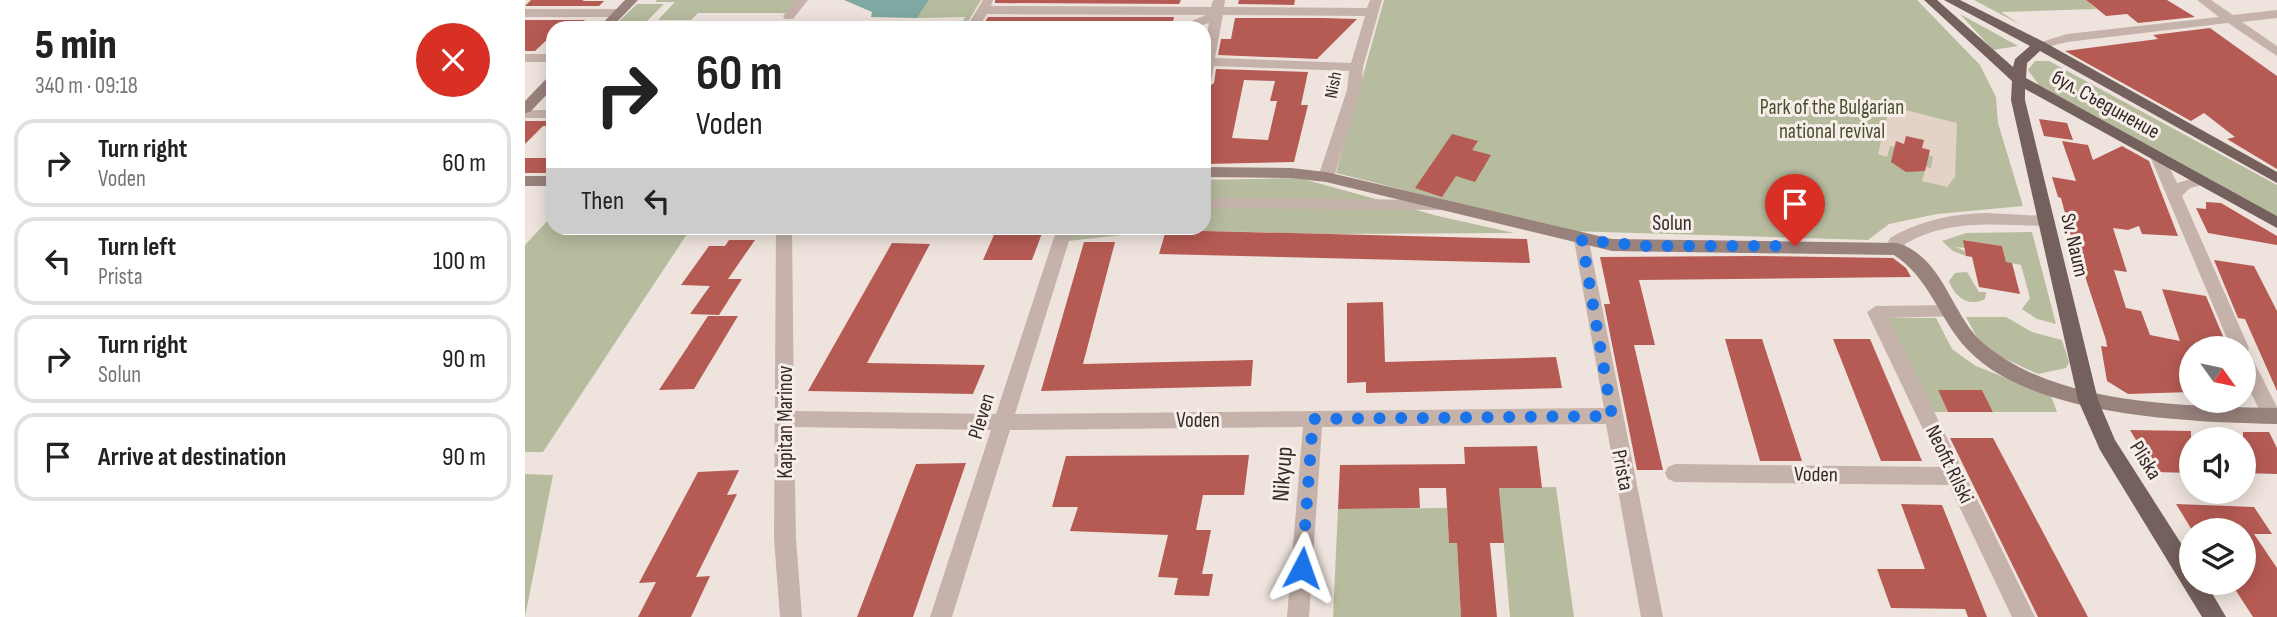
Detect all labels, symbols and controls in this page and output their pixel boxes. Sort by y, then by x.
text: 5 min [35,20,117,71]
button: close [416,23,490,97]
text: 60 m [696,45,783,104]
icon: right [581,49,672,140]
street label: бул. Съединение [2047,65,2164,144]
street label: Nish [1321,70,1346,100]
text: 340 m · 09:18 [35,72,138,100]
park label: Park of the Bulgarian national revival [1760,95,1904,144]
text: Voden [696,105,763,144]
text: Turn right [98,134,187,165]
icon: right [39,144,77,182]
text: 60 m [442,148,486,179]
text: Voden [98,165,146,193]
pin [1765,174,1825,246]
icon: left [638,182,676,220]
icon: arrive [1776,185,1814,223]
text: Then [581,186,624,217]
street label: Solun [1652,211,1692,236]
street label: Sv. Naum [2055,211,2094,279]
text: Turn left [98,232,176,263]
icon: left [39,242,77,280]
text: 100 m [433,246,486,277]
text: Prista [98,263,143,291]
text: Turn right [98,330,187,361]
north arrow [2179,336,2256,413]
map controls [2179,336,2256,595]
icon: right [39,340,77,378]
text: 90 m [442,344,486,375]
text: Solun [98,361,141,389]
street label: Kapitan Marinov [773,366,798,478]
street label: Pleven [963,390,1000,442]
street label: Voden [1176,408,1220,433]
street label: Neofit Rilski [1920,421,1979,507]
button: sound [2179,427,2256,504]
street label: Pliska [2124,436,2167,484]
icon: arrive [39,438,77,476]
text: Arrive at destination [98,442,286,473]
text: 90 m [442,442,486,473]
street label: Nikyup [1266,446,1299,503]
street label: Prista [1606,448,1639,492]
street label: Voden [1794,462,1838,487]
button: layers [2179,518,2256,595]
position arrow [1265,531,1339,605]

